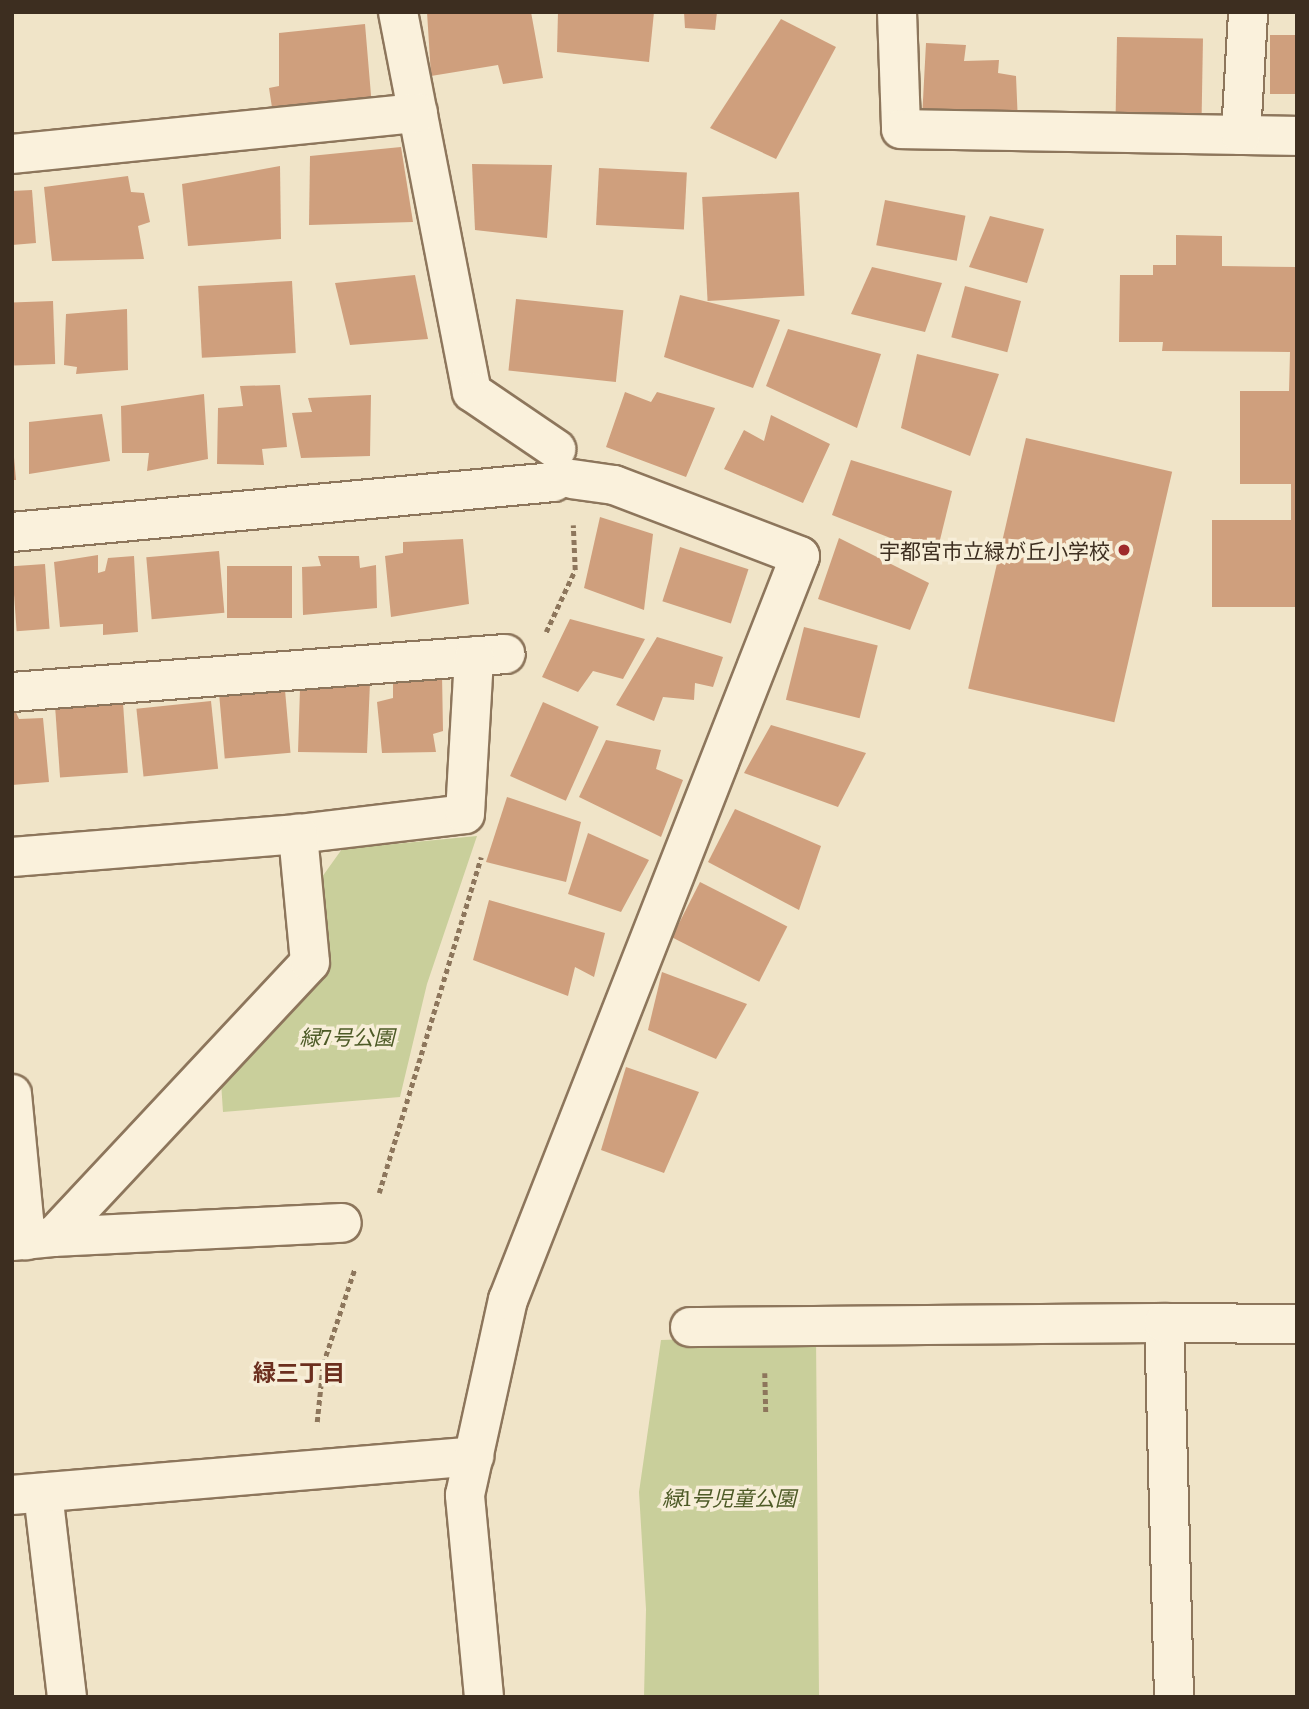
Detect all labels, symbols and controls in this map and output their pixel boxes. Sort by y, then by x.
place label: 宇都宮市立緑が丘小学校 [879,537,1110,563]
marker: 宇都宮市立緑が丘小学校 [1116,542,1132,558]
park label: 緑7号公園 [300,1023,394,1049]
district label: 緑三丁目 [253,1357,345,1385]
park label: 緑1号児童公園 [662,1484,796,1510]

